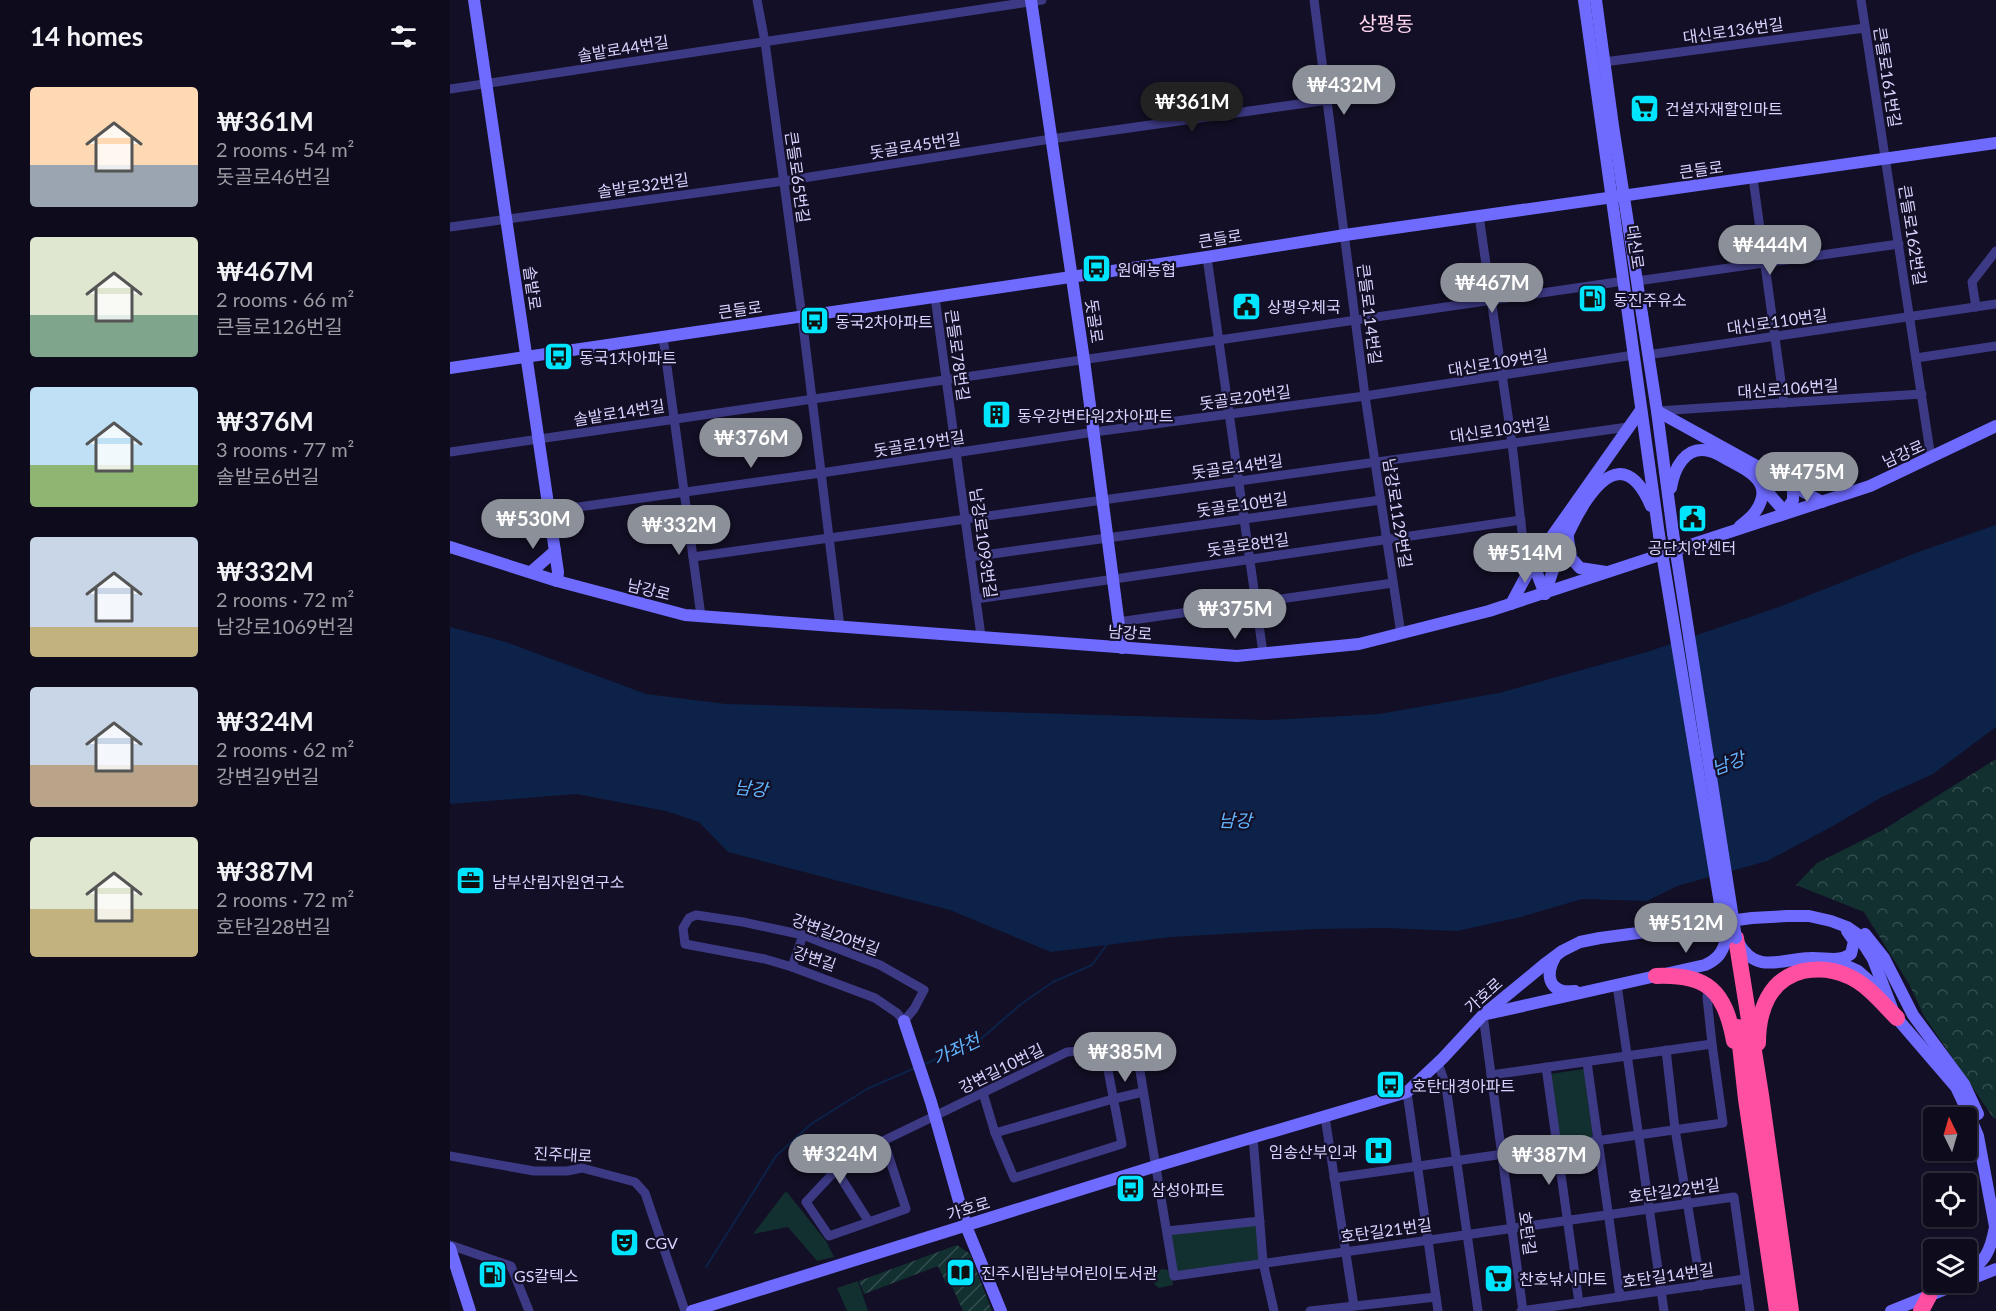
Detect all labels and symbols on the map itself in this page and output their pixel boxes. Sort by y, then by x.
district label: 상평동 [1358,11,1414,35]
street label: 대신로136번길 [1681,14,1785,46]
street label: 큰들로161번길 [1871,25,1905,129]
street label: 솔밭로44번길 [576,31,670,65]
pin: ₩432M [1302,65,1386,116]
pin: ₩361M [1150,82,1234,133]
supermarket icon: 건설자재할인마트 [1628,92,1660,124]
place label: 건설자재할인마트 [1665,99,1783,118]
street label: 돗골로45번길 [868,128,962,162]
street label: 큰들로65번길 [782,130,814,224]
street label: 큰들로 [1678,156,1724,181]
street label: 솔밭로32번길 [596,169,690,201]
street label: 큰들로162번길 [1896,183,1930,287]
street label: 대신로 [1624,224,1649,270]
street label: 큰들로 [1197,225,1244,251]
pin: ₩444M [1728,225,1812,276]
bus stop icon: 원예농협 [1080,253,1112,285]
place label: 원예농협 [1117,260,1176,279]
street label: 큰들로114번길 [1354,262,1386,366]
pin: ₩467M [1450,263,1534,314]
street label: 솔밭로 [521,265,546,311]
fuel station icon: 동진주유소 [1576,283,1608,315]
public building icon: 상평우체국 [1230,290,1262,322]
place label: 동진주유소 [1613,290,1687,309]
street label: 큰들로 [717,296,763,321]
place label: 상평우체국 [1267,297,1341,316]
street label: 돗골로 [1083,298,1108,344]
bus stop icon: 동국2차아파트 [798,305,830,337]
street label: 대신로110번길 [1725,305,1829,337]
street label: 큰들로78번길 [942,308,974,402]
place label: 동국2차아파트 [835,312,933,331]
bus stop icon: 동국1차아파트 [542,341,574,373]
street label: 대신로109번길 [1446,345,1550,379]
place label: 동국1차아파트 [579,348,677,367]
street label: 대신로106번길 [1737,375,1839,401]
street label: 돗골로20번길 [1198,381,1292,413]
street label: 솔밭로14번길 [572,395,666,429]
building icon: 동우강변타워2차아파트 [980,399,1012,431]
place label: 동우강변타워2차아파트 [1017,406,1173,425]
street label: 대신로103번길 [1448,413,1552,445]
pin: ₩376M [709,418,793,469]
street label: 돗골로19번길 [872,426,966,460]
street label: 남강로 [1879,435,1927,471]
street label: 돗골로14번길 [1190,450,1284,482]
pin: ₩475M [1765,452,1849,503]
street label: 남강로1129번길 [1380,457,1416,569]
street label: 남강로1093번길 [967,487,1001,599]
street label: 돗골로10번길 [1195,488,1289,520]
pin: ₩530M [491,499,575,550]
public building icon: 공단치안센터 [1676,503,1708,535]
pin: ₩332M [637,505,721,556]
street label: 돗골로8번길 [1206,529,1290,559]
pin: ₩514M [1483,533,1567,584]
place label: 공단치안센터 [1648,538,1736,557]
street label: 남강로 [625,574,673,604]
pin: ₩375M [1193,589,1277,640]
street label: 남강로 [1107,621,1153,643]
water label: 남강 [1709,746,1750,779]
water label: 남강 [733,775,771,801]
water label: 남강 [1218,809,1254,831]
office icon: 남부산림자원연구소 [455,865,487,897]
place label: 남부산림자원연구소 [492,872,624,891]
pin: ₩512M [1644,903,1728,954]
street label: 강변길20번길 [789,909,883,959]
street label: 강변길 [791,942,839,974]
street label: 가호로 [1460,973,1506,1017]
water label: 가좌천 [929,1028,985,1069]
pin: ₩385M [1083,1032,1167,1083]
street label: 강변길10번길 [955,1039,1047,1097]
bus stop icon: 호탄대경아파트 [1375,1069,1407,1101]
place label: 호탄대경아파트 [1412,1076,1515,1095]
north arrow [1923,1107,1977,1161]
pin: ₩324M [798,1134,882,1185]
hospital icon: 임송산부인과 [1362,1135,1394,1167]
pin: ₩387M [1507,1135,1591,1186]
place label: 임송산부인과 [1269,1142,1357,1161]
street label: 진주대로 [533,1143,593,1165]
bus stop icon: 삼성아파트 [1114,1173,1146,1205]
street label: 호탄길22번길 [1627,1174,1721,1206]
place label: 삼성아파트 [1151,1180,1225,1199]
street label: 가호로 [944,1192,992,1224]
street label: 호탄길 [1516,1210,1540,1256]
street label: 호탄길21번길 [1339,1214,1433,1246]
theatre icon: CGV [608,1226,640,1258]
place label: CGV [645,1233,678,1252]
library icon: 진주시립남부어린이도서관 [944,1256,976,1288]
fuel station icon: GS칼텍스 [477,1259,509,1291]
street label: 호탄길14번길 [1621,1259,1715,1291]
supermarket icon: 찬호낚시마트 [1482,1262,1514,1294]
place label: 진주시립남부어린이도서관 [981,1263,1158,1282]
place label: GS칼텍스 [514,1266,579,1285]
place label: 찬호낚시마트 [1519,1269,1607,1288]

